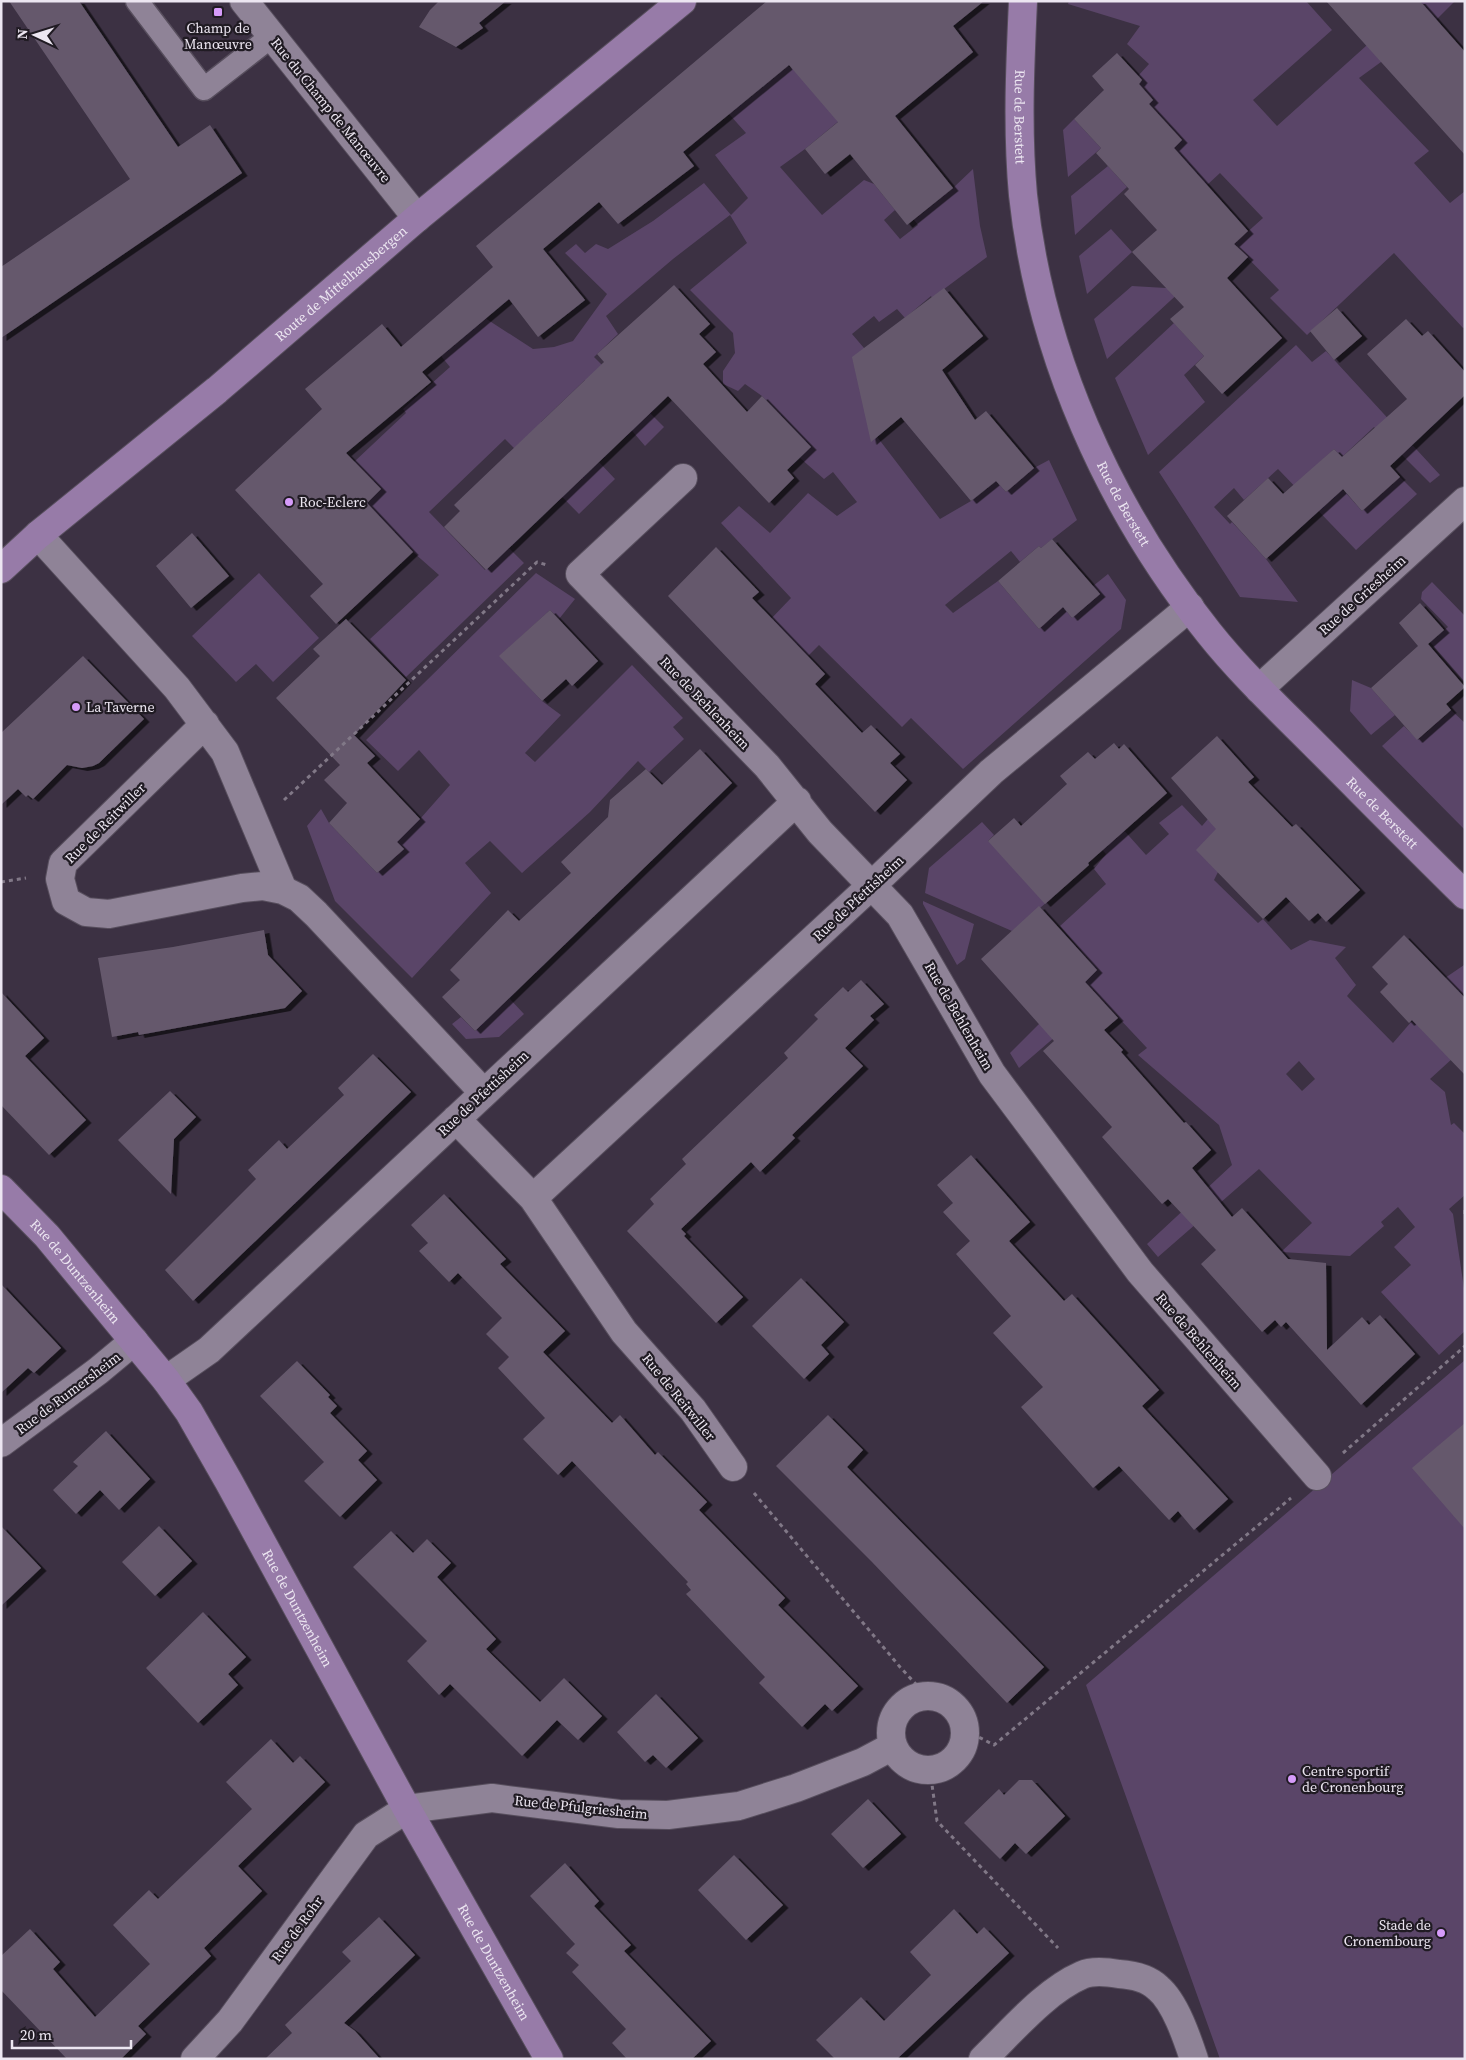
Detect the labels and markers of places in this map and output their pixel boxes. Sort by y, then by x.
marker: Champ de Manœuvre [212,6,224,18]
place label: Champ de Manœuvre [184,18,252,54]
place label: Roc-Eclerc [299,492,366,512]
marker: Roc-Eclerc [283,496,295,508]
place label: La Taverne [86,697,155,717]
marker: La Taverne [70,701,82,713]
place label: Centre sportif de Cronenbourg [1302,1761,1404,1797]
marker: Centre sportif de Cronenbourg [1286,1773,1298,1785]
place label: Stade de Cronembourg [1344,1915,1431,1951]
marker: Stade de Cronembourg [1435,1927,1447,1939]

